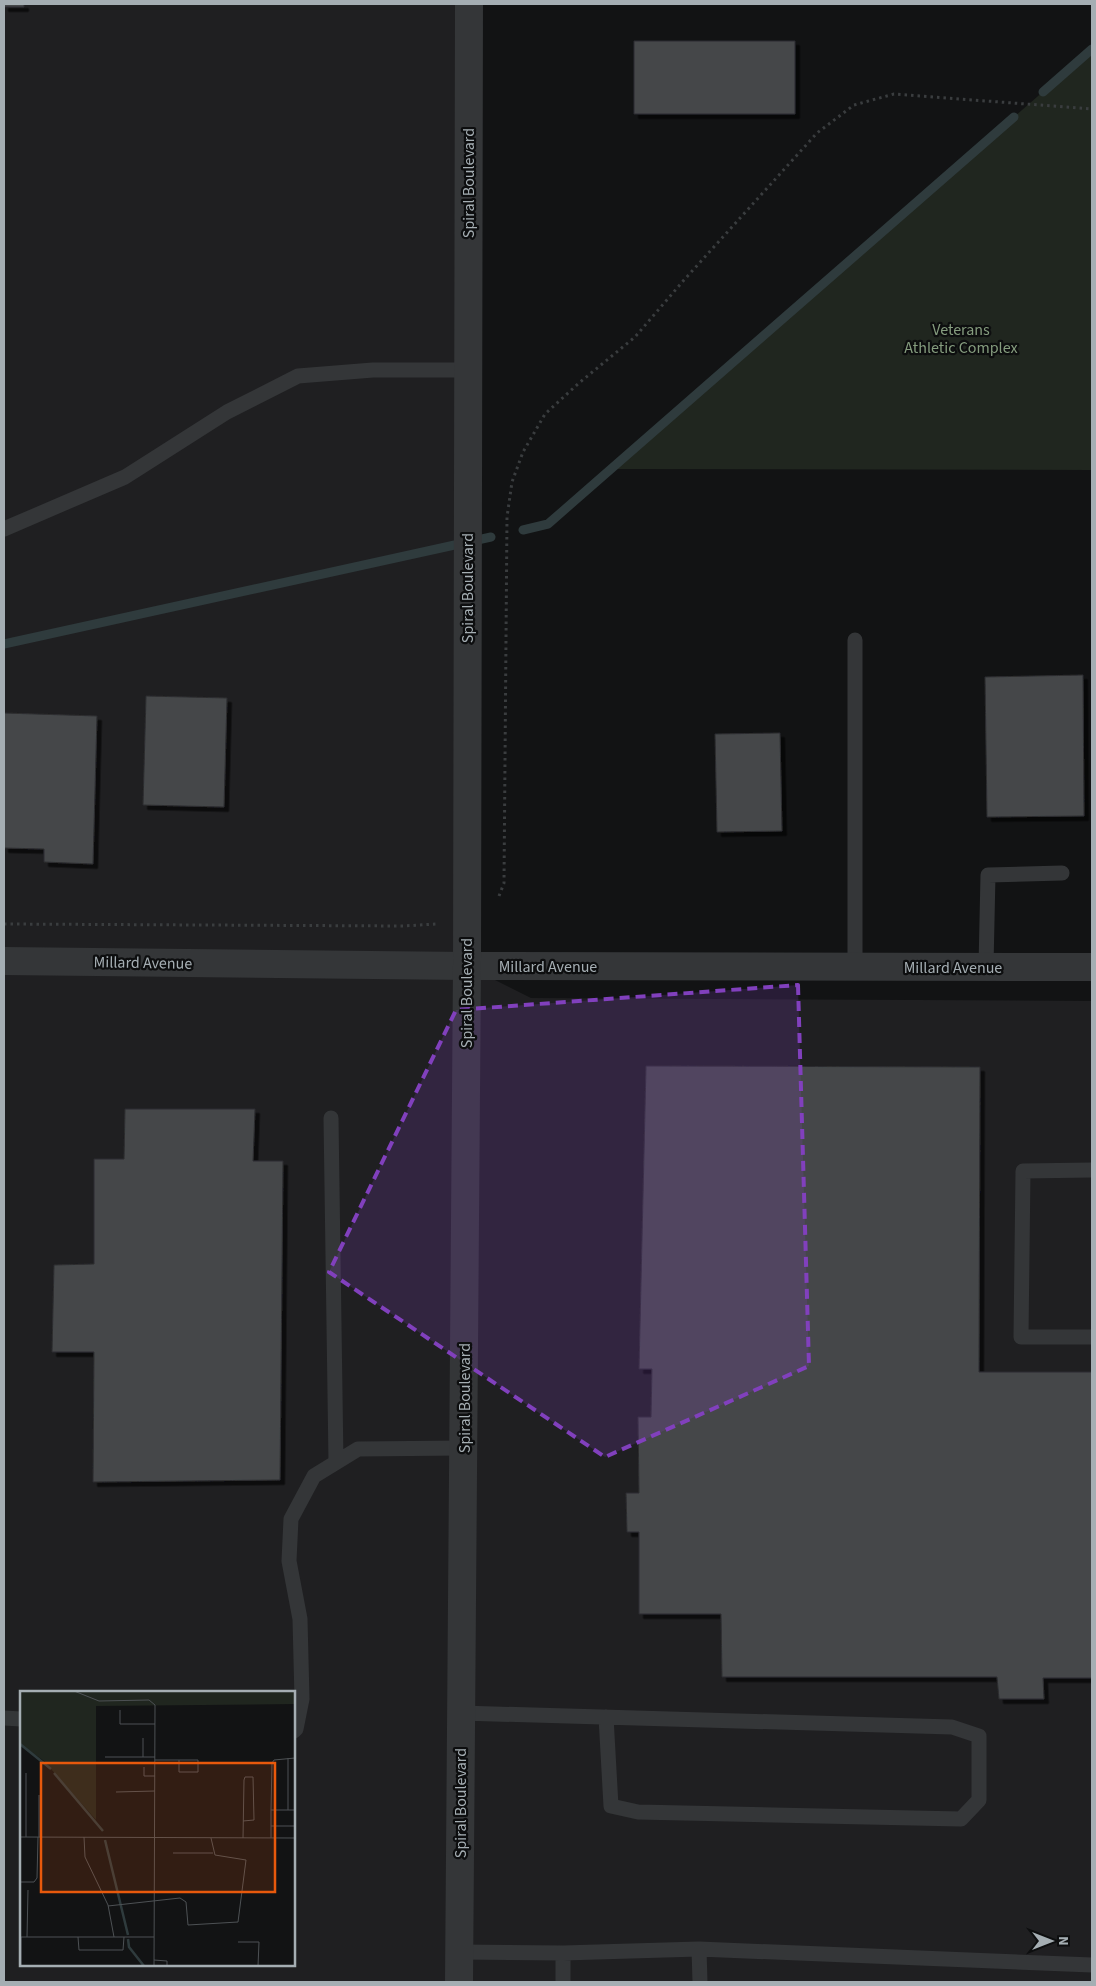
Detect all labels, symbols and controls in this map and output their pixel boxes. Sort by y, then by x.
street label: Spiral Boulevard [458,128,480,238]
park label: Veterans Athletic Complex [904,319,1018,359]
street label: Spiral Boulevard [457,533,479,643]
street label: Spiral Boulevard [456,938,478,1048]
street label: Millard Avenue [94,951,193,975]
street label: Millard Avenue [499,956,597,978]
street label: Millard Avenue [904,957,1002,979]
street label: Spiral Boulevard [454,1343,476,1453]
inset map [20,1691,295,1966]
street label: Spiral Boulevard [450,1748,472,1858]
north arrow [1026,1916,1076,1966]
text: N [1053,1936,1073,1946]

